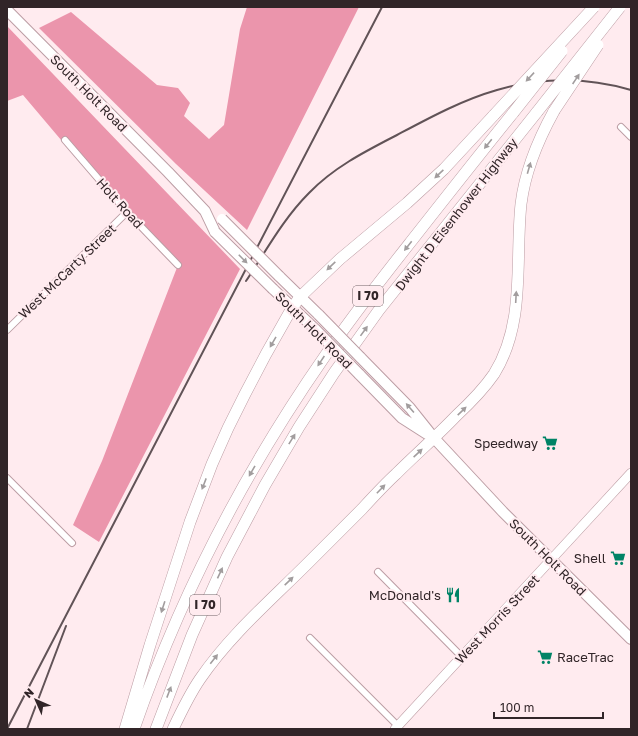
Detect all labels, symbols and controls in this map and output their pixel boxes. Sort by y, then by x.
street label: South Holt Road [47,51,131,135]
one-way arrow [525,71,534,82]
one-way arrow [572,74,580,84]
street label: Dwight D Eisenhower Highway [391,134,521,294]
one-way arrow [484,138,493,149]
one-way arrow [526,162,532,174]
one-way arrow [434,169,444,179]
street label: Holt Road [93,175,147,231]
street label: West McCarty Street [15,220,119,322]
one-way arrow [403,240,412,251]
one-way arrow [238,254,248,264]
one-way arrow [326,262,336,271]
road number: I 70 [353,286,383,306]
street label: South Holt Road [272,288,356,372]
one-way arrow [513,291,520,303]
one-way arrow [360,326,368,336]
one-way arrow [269,336,276,348]
one-way arrow [317,356,325,366]
one-way arrow [405,403,414,413]
one-way arrow [457,406,467,416]
one-way arrow [288,433,295,445]
supermarket icon: Speedway [541,434,559,452]
place label: Speedway [474,435,539,451]
one-way arrow [413,448,423,458]
one-way arrow [248,465,255,477]
one-way arrow [201,479,207,491]
one-way arrow [376,484,386,494]
street label: South Holt Road [506,515,590,599]
supermarket icon: Shell [609,549,627,567]
place label: Shell [574,550,606,566]
one-way arrow [217,567,223,578]
street label: West Morris Street [452,571,542,667]
one-way arrow [284,576,294,586]
restaurant icon: McDonald's [444,586,462,604]
place label: McDonald's [369,587,441,603]
road number: I 70 [190,595,220,615]
one-way arrow [159,601,165,613]
supermarket icon: RaceTrac [536,648,554,666]
place label: RaceTrac [557,649,614,665]
one-way arrow [210,654,219,665]
north arrow [16,680,56,720]
text: N [21,685,36,700]
one-way arrow [167,686,173,698]
scale bar [494,694,603,720]
text: 100 m [500,700,534,715]

